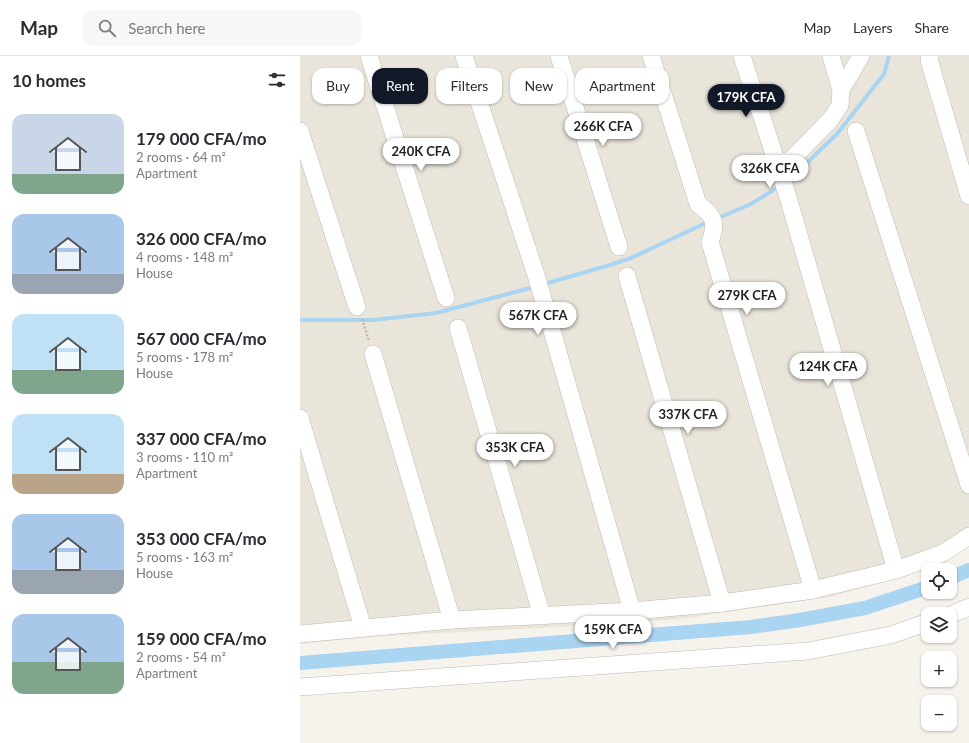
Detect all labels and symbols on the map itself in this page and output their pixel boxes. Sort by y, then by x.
pin: 179K CFA [705,84,787,118]
pin: 266K CFA [562,113,644,147]
pin: 240K CFA [380,138,462,172]
pin: 326K CFA [729,155,811,189]
pin: 279K CFA [706,282,788,316]
pin: 567K CFA [497,302,579,336]
pin: 124K CFA [787,353,869,387]
pin: 337K CFA [647,401,729,435]
pin: 353K CFA [474,434,556,468]
pin: 159K CFA [572,616,654,650]

